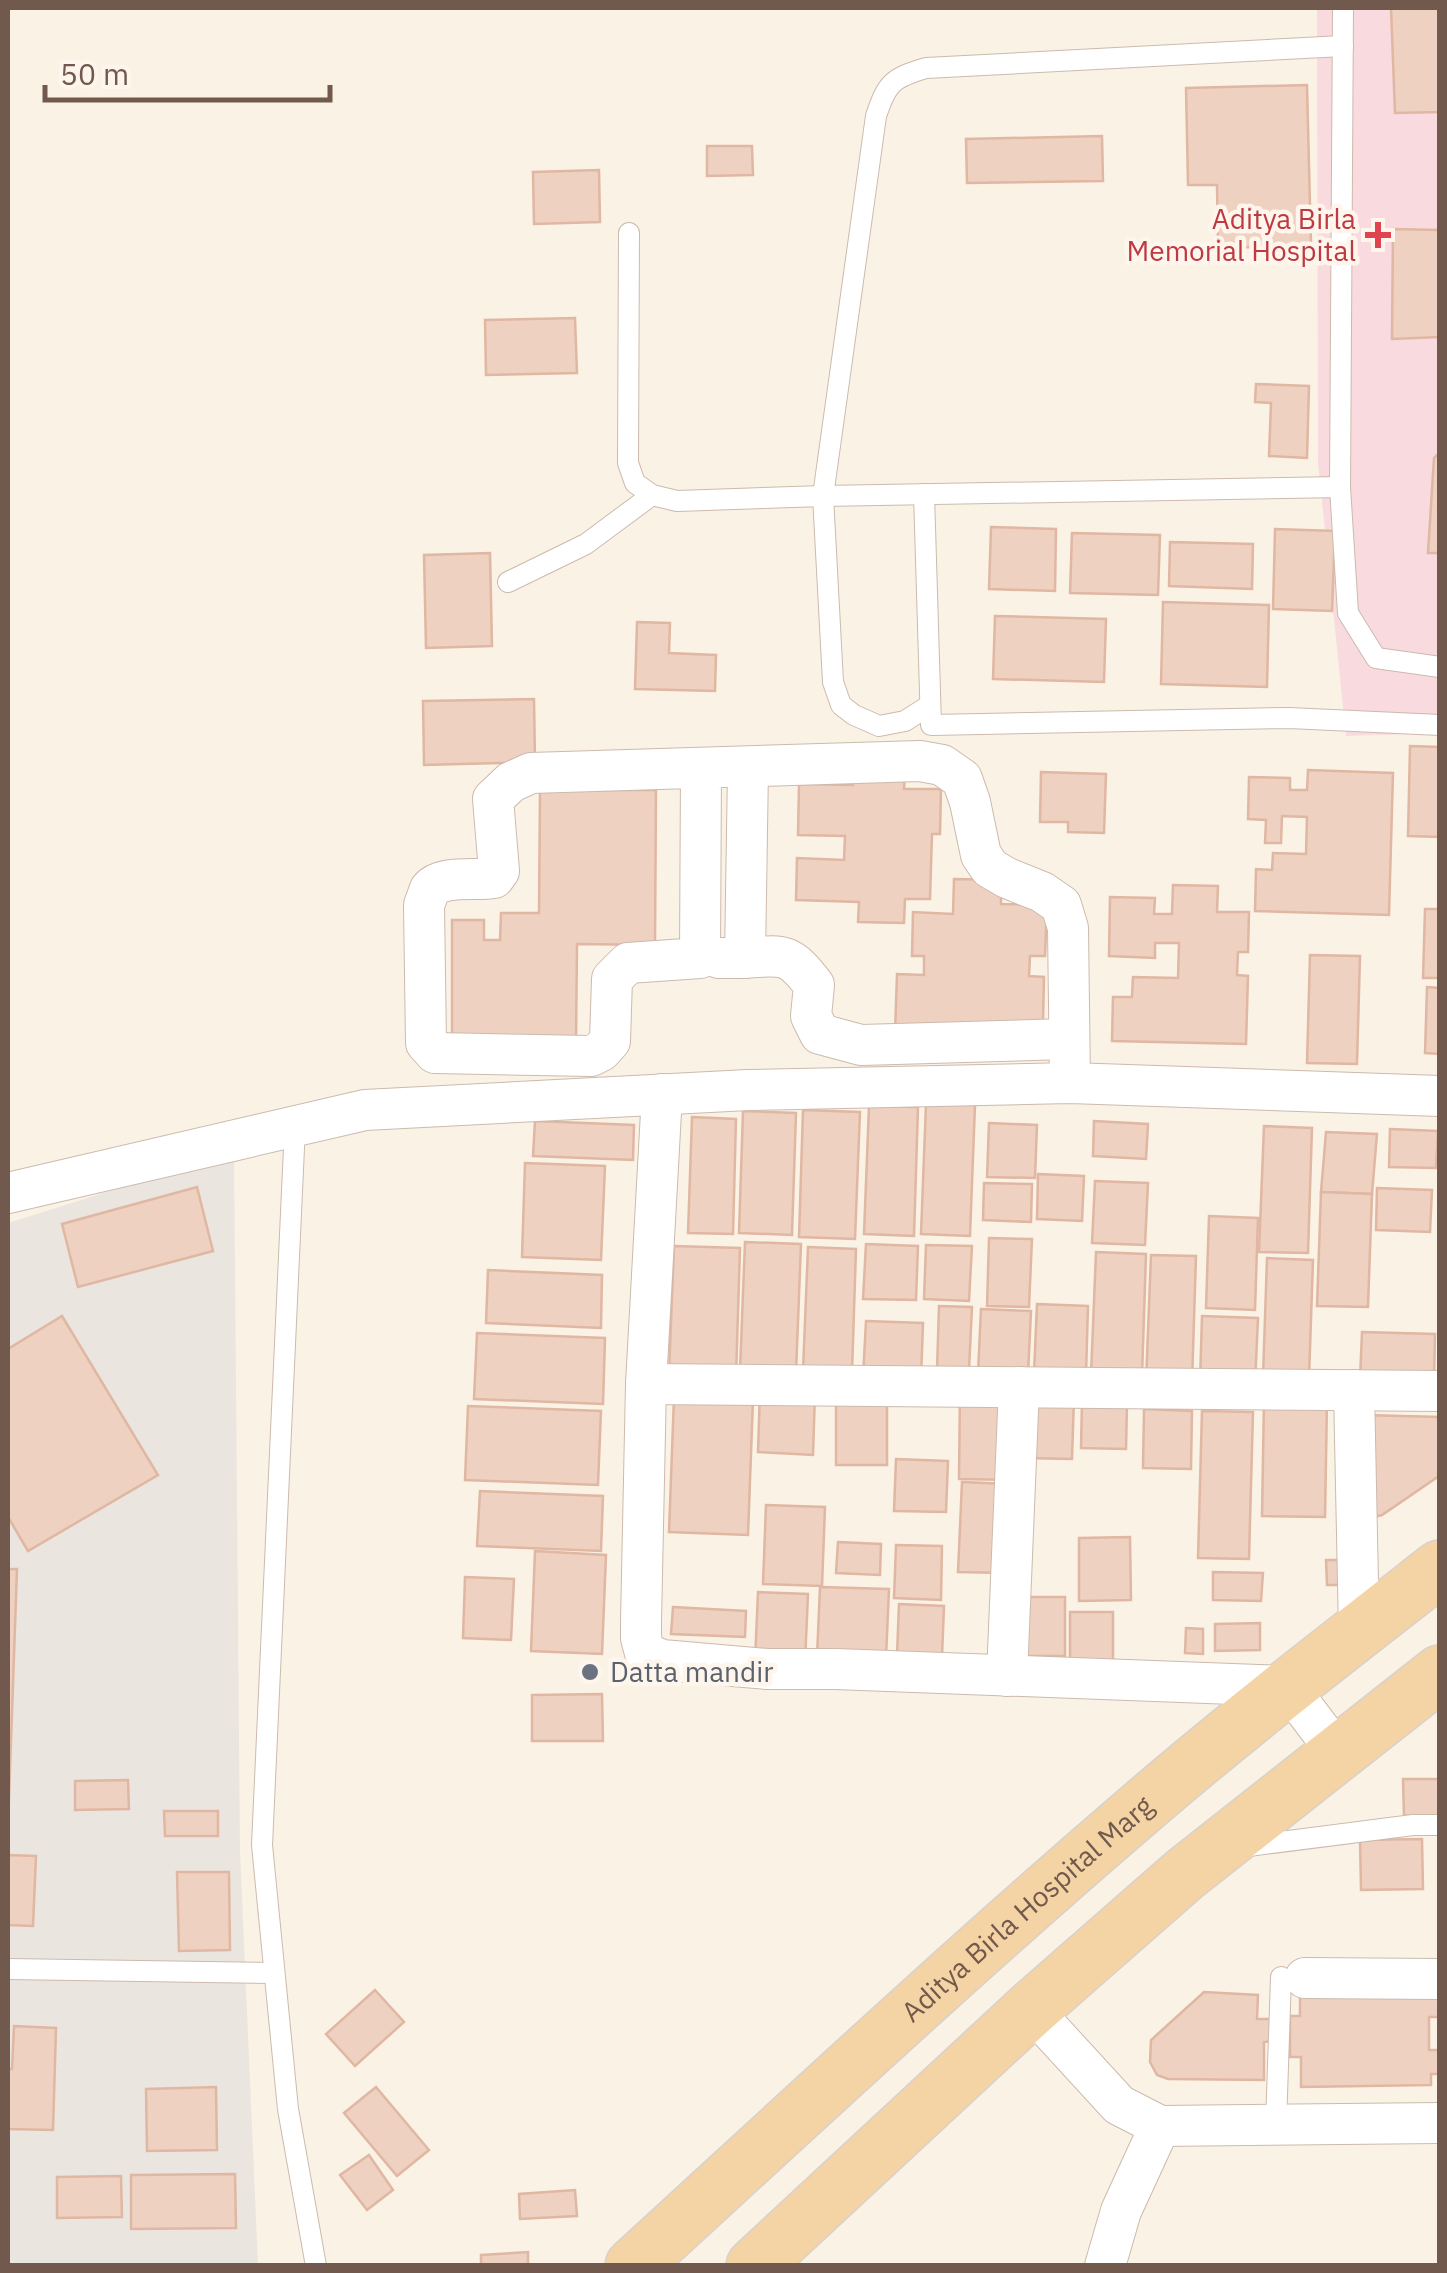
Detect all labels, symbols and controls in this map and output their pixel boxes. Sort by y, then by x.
scale bar [45,40,330,102]
text: 50 m [60,54,129,93]
place label: Aditya Birla Memorial Hospital [1127,200,1356,269]
marker: Aditya Birla Memorial Hospital [1365,222,1391,248]
place label: Datta mandir [610,1653,774,1690]
marker: Datta mandir [579,1661,601,1683]
street label: Aditya Birla Hospital Marg [893,1787,1161,2030]

